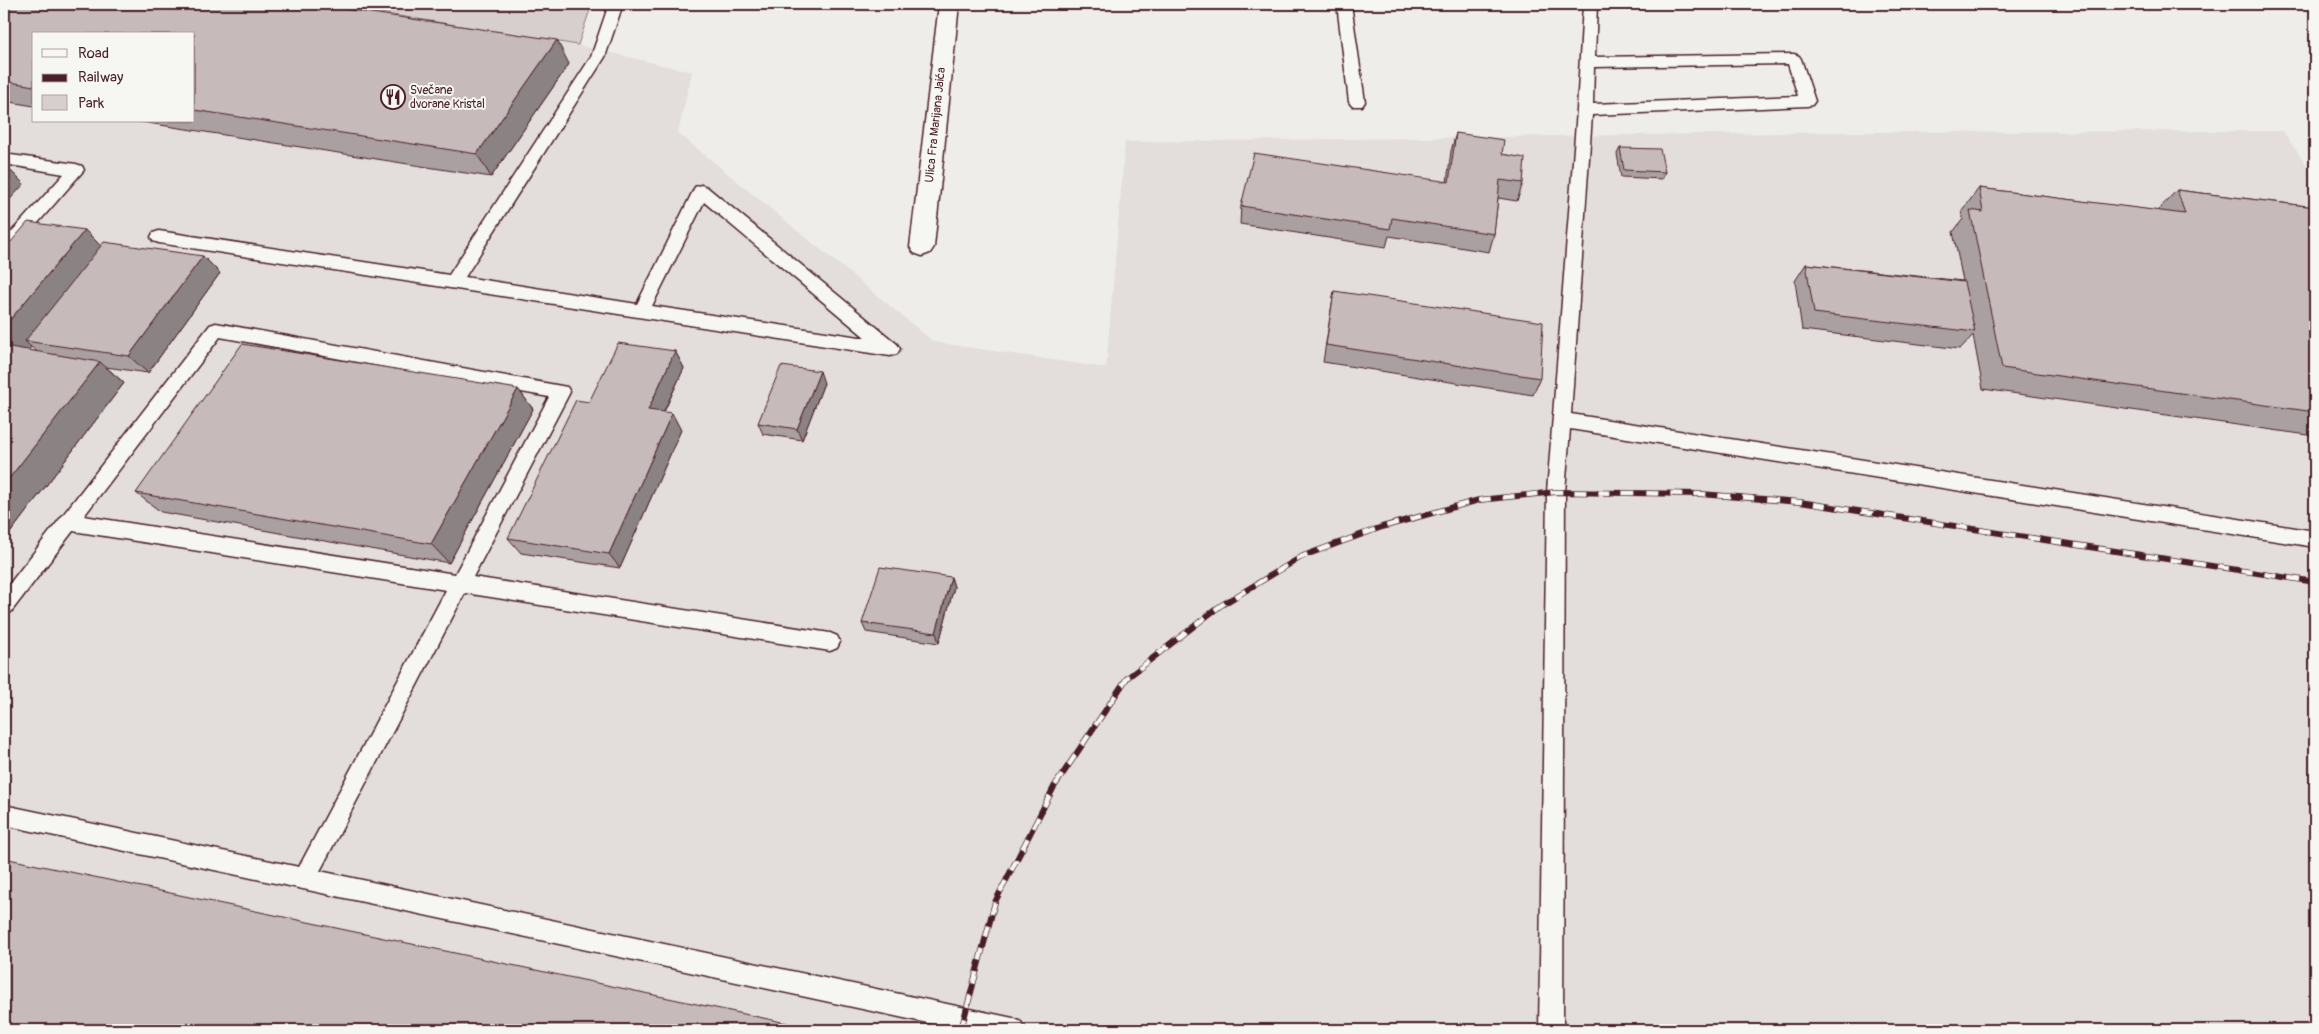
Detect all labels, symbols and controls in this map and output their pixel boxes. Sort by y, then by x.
legend [32,32,195,122]
text: Road [78,44,109,63]
street label: Ulica Fra Marijana Jaića [922,66,949,184]
text: Railway [78,68,124,87]
place label: Svečane dvorane Kristal [410,83,485,112]
restaurant icon: Svečane dvorane Kristal [380,84,406,110]
text: Park [78,94,105,113]

